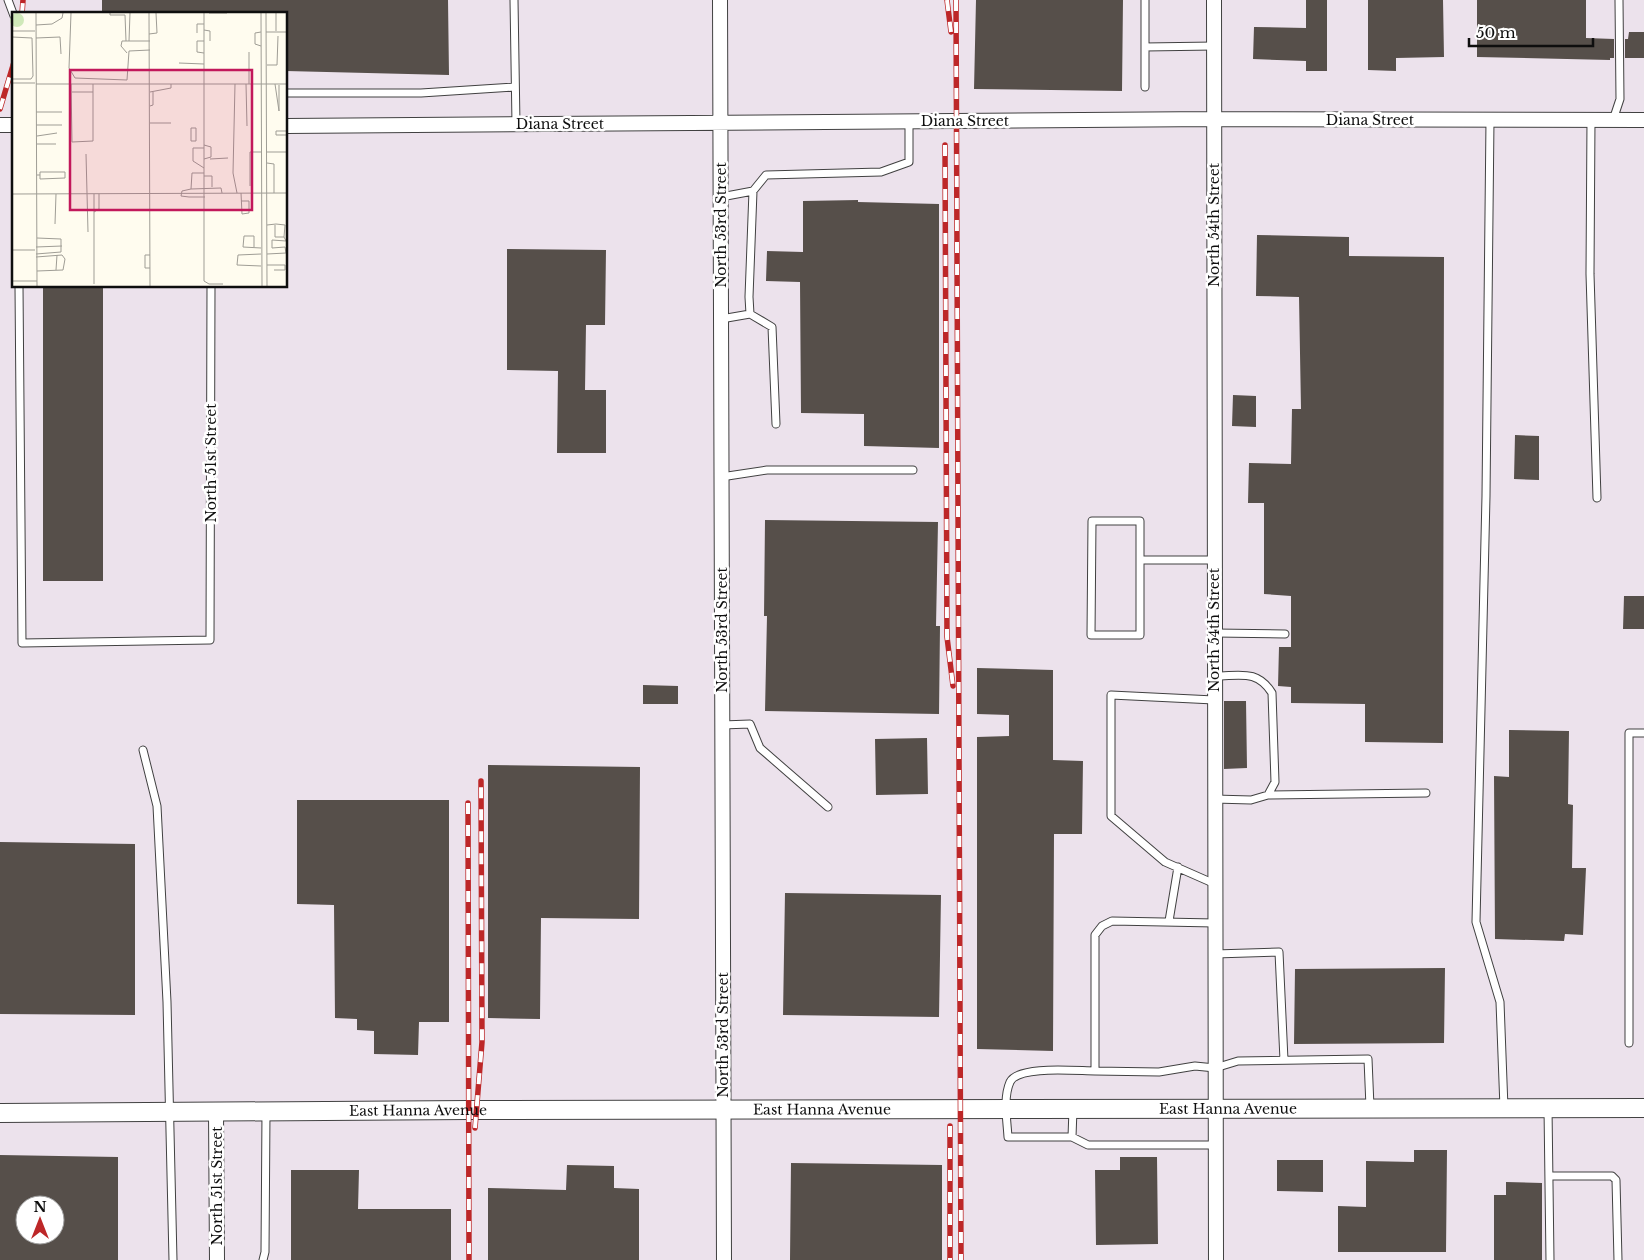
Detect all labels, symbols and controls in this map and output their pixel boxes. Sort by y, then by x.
inset map [12,12,288,288]
scale bar [1469,15,1593,47]
text: 50 m [1476,23,1516,42]
street label: Diana Street [1326,111,1415,129]
street label: Diana Street [921,112,1010,130]
street label: Diana Street [516,115,605,133]
street label: North 53rd Street [712,161,730,288]
street label: North 54th Street [1205,162,1223,287]
street label: North 51st Street [202,403,220,522]
street label: North 53rd Street [713,566,731,693]
street label: North 54th Street [1205,567,1223,692]
street label: North 53rd Street [714,971,732,1098]
street label: East Hanna Avenue [753,1100,891,1119]
street label: East Hanna Avenue [1159,1100,1297,1118]
street label: East Hanna Avenue [349,1101,487,1120]
street label: North 51st Street [208,1126,226,1245]
north arrow [15,1195,65,1245]
text: N [33,1198,47,1216]

